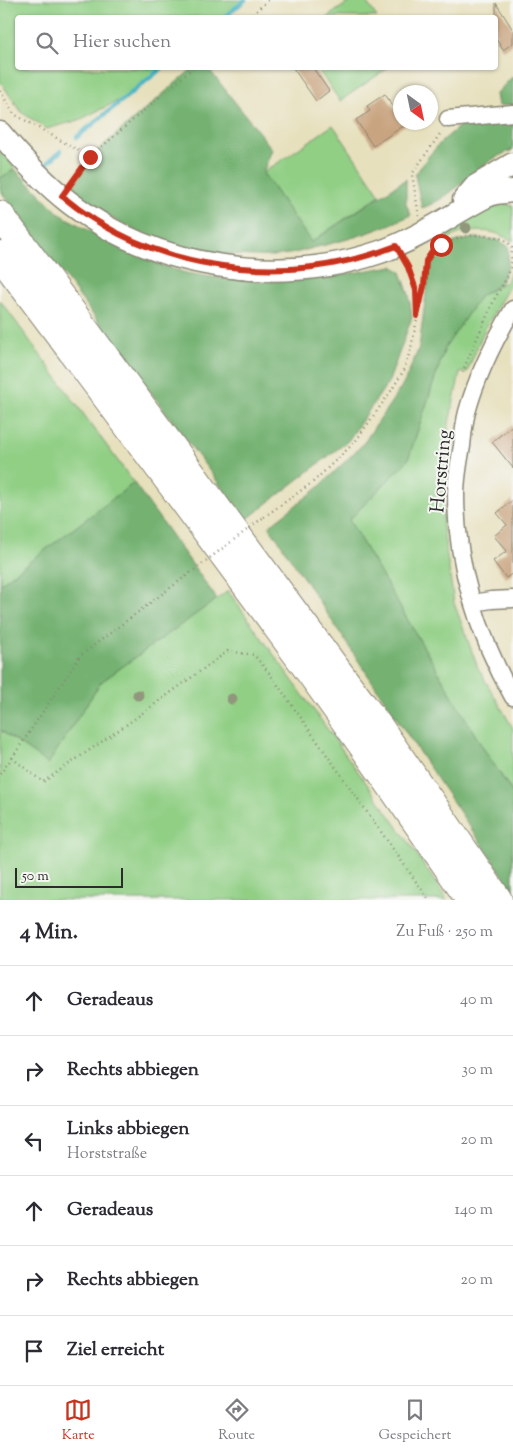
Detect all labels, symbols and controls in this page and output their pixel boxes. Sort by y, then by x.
search box [15,15,498,70]
icon: search [33,29,61,57]
text: Hier suchen [73,29,171,56]
north arrow [393,85,438,130]
route end [79,146,102,169]
route start [430,234,453,257]
street label: Horstring [424,428,461,514]
scale bar [15,865,122,888]
text: 50 m [22,867,49,887]
text: 4 Min. [20,918,78,948]
text: Zu Fuß · 250 m [396,921,493,944]
icon: ahead [20,987,48,1015]
text: Geradeaus [67,987,153,1014]
text: 40 m [460,989,493,1012]
icon: right [20,1057,48,1085]
text: Rechts abbiegen [67,1057,199,1084]
text: 30 m [462,1059,493,1082]
text: Links abbiegen [67,1116,190,1143]
icon: left [20,1127,48,1155]
text: 20 m [460,1129,493,1152]
text: Horststraße [67,1143,147,1166]
icon: ahead [20,1197,48,1225]
text: Geradeaus [67,1197,153,1224]
text: 140 m [455,1199,493,1222]
icon: right [20,1267,48,1295]
text: Rechts abbiegen [67,1267,199,1294]
text: 20 m [460,1269,493,1292]
icon: arrive [20,1337,48,1365]
text: Ziel erreicht [67,1337,164,1364]
tab: Karte [62,1396,95,1446]
tab: Route [218,1396,255,1446]
tab: Gespeichert [379,1396,451,1446]

